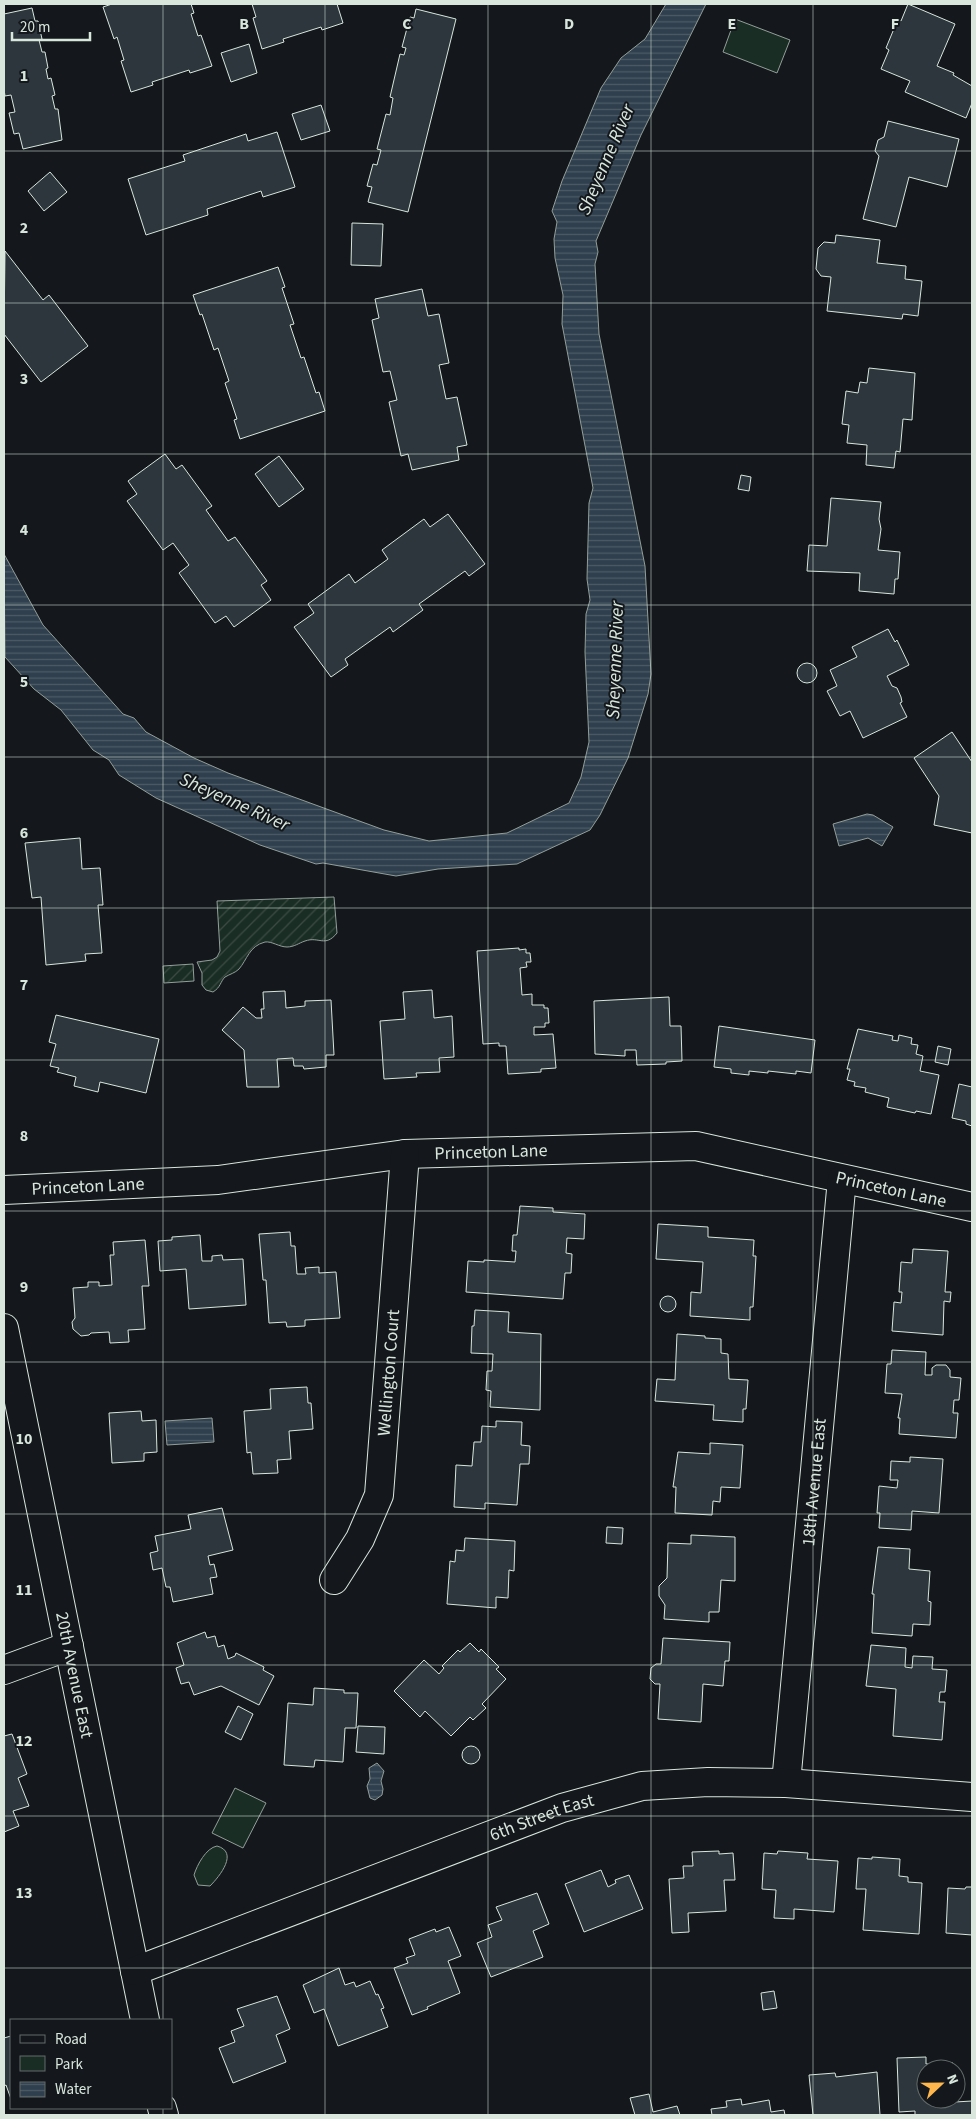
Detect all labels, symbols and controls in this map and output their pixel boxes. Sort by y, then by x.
scale bar [12,10,90,42]
text: B [239,13,249,35]
text: C [402,13,412,35]
text: D [564,13,574,35]
text: E [728,13,736,35]
text: F [891,13,899,35]
text: 20 m [20,17,50,38]
text: 1 [20,65,28,87]
water label: Sheyenne River [571,99,642,219]
text: 2 [20,217,28,239]
text: 3 [20,368,28,390]
text: 4 [20,519,29,541]
water label: Sheyenne River [600,599,631,719]
text: 5 [20,671,28,693]
water label: Sheyenne River [175,766,295,839]
text: 6 [20,822,28,844]
text: 7 [20,974,28,996]
text: 8 [20,1125,28,1147]
street label: Princeton Lane [434,1138,548,1166]
street label: Princeton Lane [833,1165,949,1214]
street label: Princeton Lane [31,1171,145,1202]
text: 9 [20,1276,28,1298]
street label: Wellington Court [372,1309,406,1437]
street label: 18th Avenue East [796,1417,833,1547]
text: 10 [16,1428,32,1450]
text: 11 [16,1579,32,1601]
street label: 20th Avenue East [49,1610,99,1740]
text: 12 [16,1730,32,1752]
street label: 6th Street East [486,1788,597,1847]
text: 13 [16,1882,32,1904]
legend [10,2019,172,2109]
text: Road [55,2029,87,2050]
text: Park [55,2054,84,2075]
north arrow [916,2059,966,2109]
text: N [941,2071,963,2088]
text: Water [55,2079,92,2100]

